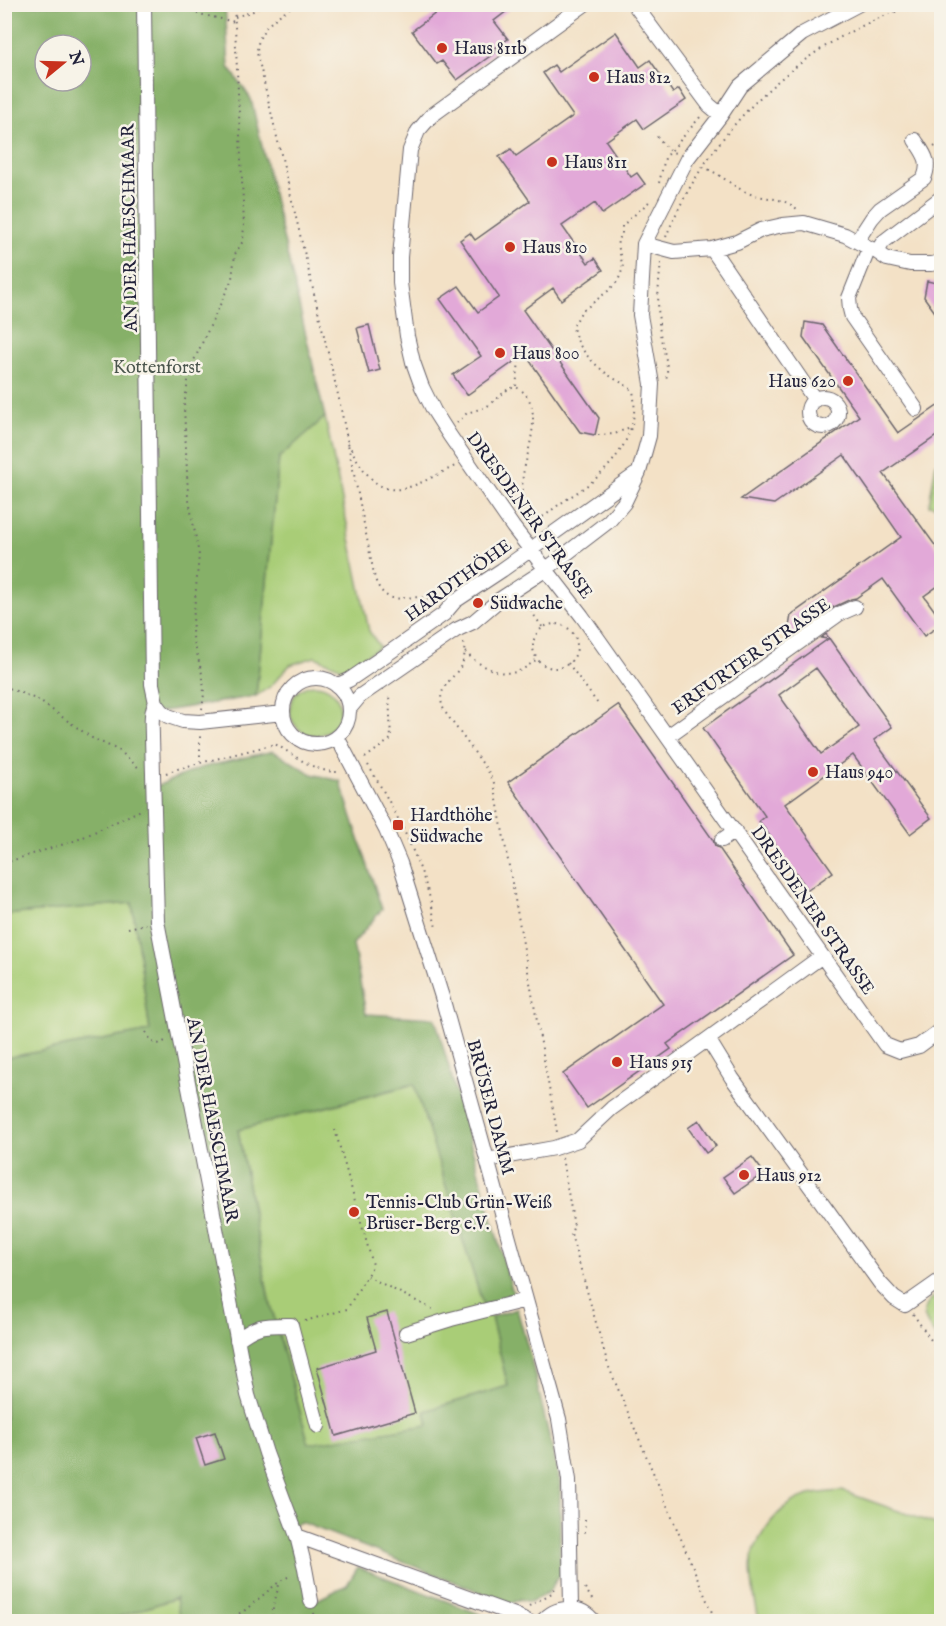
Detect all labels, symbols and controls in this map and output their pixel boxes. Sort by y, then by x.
north arrow [33,33,93,93]
place label: Haus 811b [454,38,527,61]
marker: Haus 811b [435,41,449,55]
text: N [63,48,87,69]
place label: Haus 812 [606,67,671,90]
marker: Haus 812 [587,70,601,84]
street label: AN DER HAESCHMAAR [117,122,144,333]
place label: Haus 811 [564,152,627,175]
marker: Haus 811 [545,155,559,169]
place label: Haus 810 [522,237,587,260]
marker: Haus 810 [503,240,517,254]
place label: Haus 800 [512,343,580,366]
marker: Haus 800 [493,346,507,360]
park label: Kottenforst [113,357,201,380]
place label: Haus 620 [768,371,836,394]
marker: Haus 620 [841,374,855,388]
street label: DRESDENER STRASSE [460,428,597,604]
street label: HARDTHÖHE [400,534,517,628]
place label: Südwache [490,593,563,616]
street label: ERFURTER STRASSE [668,594,836,721]
marker: Südwache [471,596,485,610]
place label: Haus 940 [825,762,893,785]
marker: Haus 940 [806,765,820,779]
place label: Hardthöhe Südwache [410,805,493,849]
marker: Hardthöhe Südwache [391,818,405,832]
street label: DRESDENER STRASSE [745,822,879,1000]
street label: AN DER HAESCHMAAR [180,1015,243,1226]
street label: BRÜSER DAMM [460,1037,520,1178]
place label: Haus 915 [629,1052,693,1075]
marker: Haus 915 [610,1055,624,1069]
place label: Haus 912 [756,1165,822,1188]
marker: Haus 912 [737,1168,751,1182]
place label: Tennis-Club Grün-Weiß Brüser-Berg e.V. [366,1192,552,1236]
marker: Tennis-Club Grün-Weiß Brüser-Berg e.V. [347,1205,361,1219]

